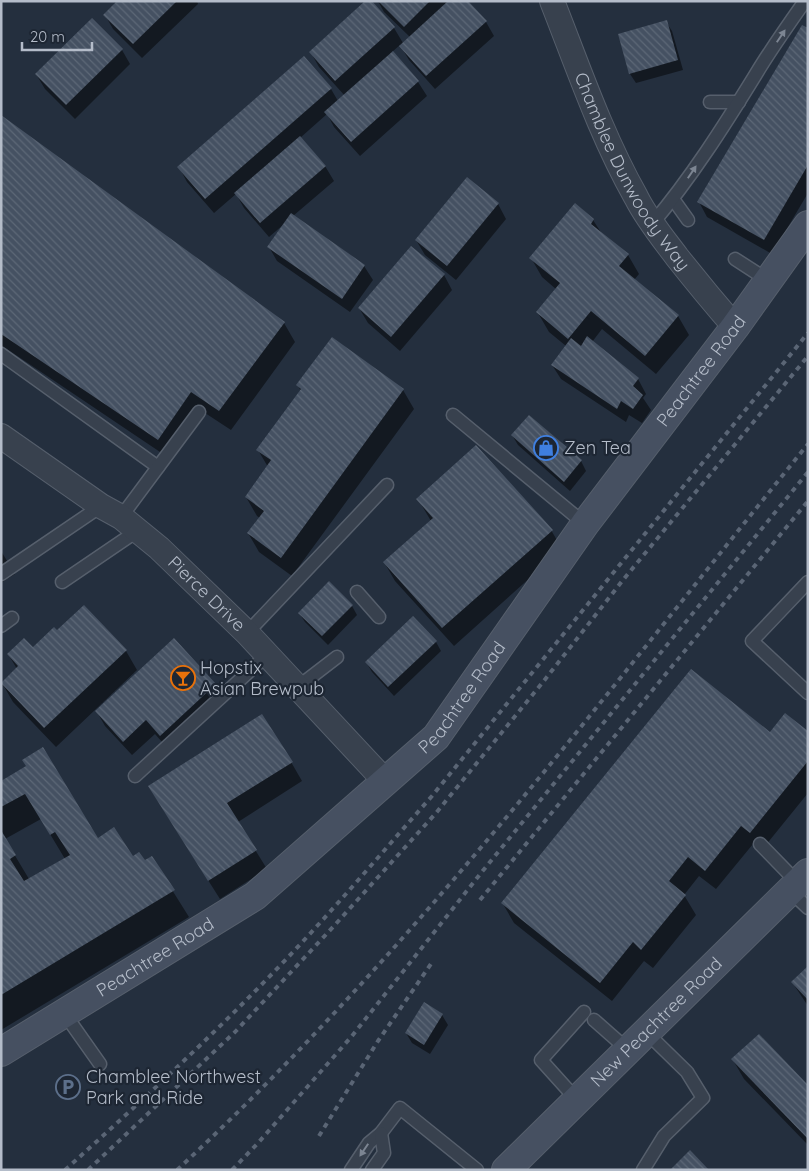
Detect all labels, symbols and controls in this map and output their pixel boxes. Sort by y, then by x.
scale bar [22,20,92,52]
text: 20 m [30,27,65,46]
one-way arrow [776,29,786,43]
street label: Chamblee Dunwoody Way [570,69,695,275]
one-way arrow [687,165,697,178]
street label: Peachtree Road [651,311,751,431]
shop icon: Zen Tea [533,435,559,461]
place label: Zen Tea [564,436,631,459]
street label: Pierce Drive [163,551,250,636]
street label: Peachtree Road [413,637,510,758]
place label: Hopstix Asian Brewpub [200,656,324,700]
bar icon: Hopstix Asian Brewpub [170,665,196,691]
street label: Peachtree Road [92,912,218,1002]
street label: New Peachtree Road [585,952,727,1091]
place label: Chamblee Northwest Park and Ride [86,1065,261,1109]
parking icon: Chamblee Northwest Park and Ride [55,1074,81,1100]
one-way arrow [360,1143,369,1157]

